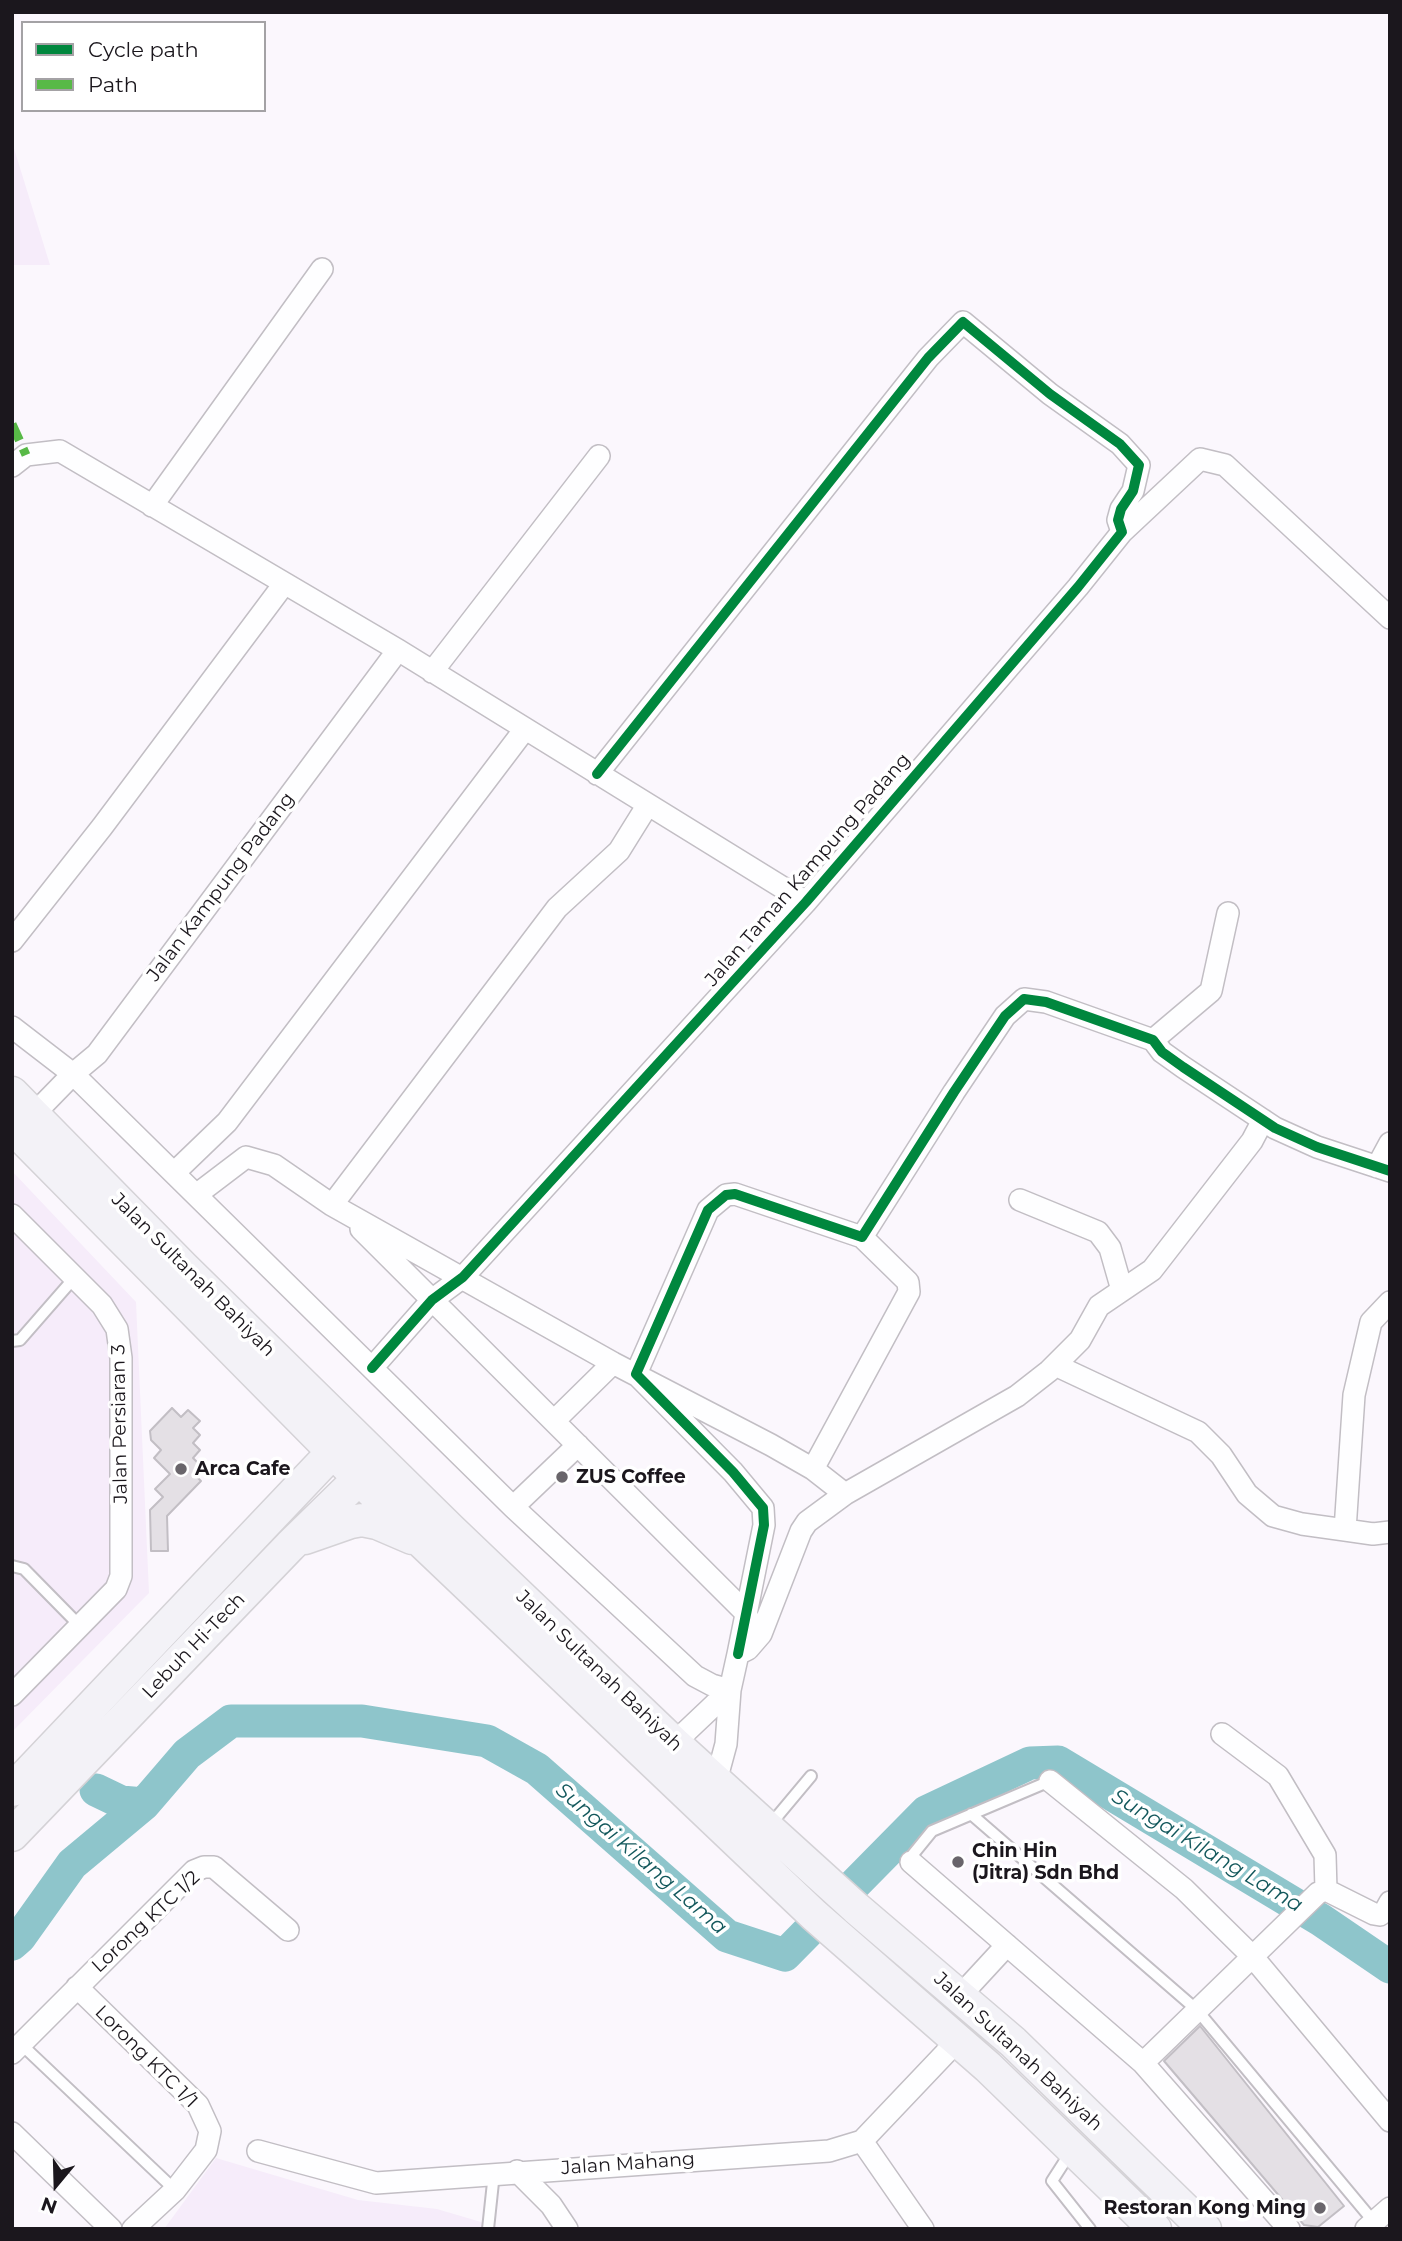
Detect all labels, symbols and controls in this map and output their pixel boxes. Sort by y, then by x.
legend [21,21,266,112]
text: Cycle path [88,37,199,62]
text: Path [88,72,138,97]
street label: Jalan Taman Kampung Padang [701,749,915,991]
street label: Jalan Kampung Padang [143,788,299,986]
street label: Jalan Sultanah Bahiyah [106,1188,280,1362]
street label: Jalan Persiaran 3 [107,1344,133,1504]
place label: Arca Cafe [195,1458,291,1480]
marker: Arca Cafe [173,1461,189,1477]
place label: ZUS Coffee [576,1466,686,1488]
marker: ZUS Coffee [554,1469,570,1485]
street label: Jalan Sultanah Bahiyah [511,1586,687,1756]
street label: Lebuh Hi-Tech [138,1588,250,1704]
water label: Sungai Kilang Lama [550,1778,732,1940]
water label: Sungai Kilang Lama [1107,1784,1307,1918]
place label: Chin Hin (Jitra) Sdn Bhd [972,1840,1119,1884]
marker: Chin Hin (Jitra) Sdn Bhd [950,1854,966,1870]
street label: Lorong KTC 1/2 [87,1866,205,1978]
street label: Jalan Sultanah Bahiyah [929,1968,1107,2136]
street label: Lorong KTC 1/1 [90,2001,202,2113]
street label: Jalan Mahang [560,2148,696,2180]
north arrow [21,2150,91,2220]
text: N [38,2192,60,2219]
place label: Restoran Kong Ming [1104,2197,1306,2219]
marker: Restoran Kong Ming [1312,2200,1328,2216]

